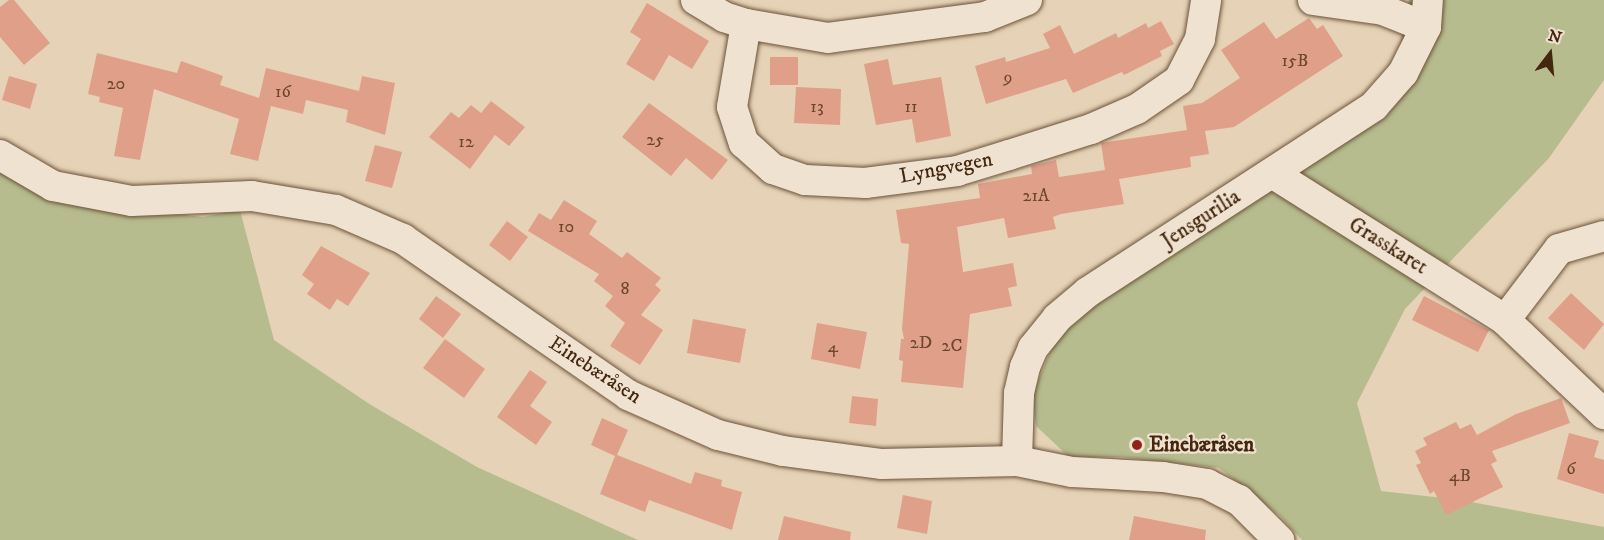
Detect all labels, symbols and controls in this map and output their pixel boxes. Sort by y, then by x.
north arrow [1520,24,1580,84]
text: N [1546,25,1564,48]
house number: 15B [1282,50,1308,72]
house number: 9 [1004,67,1012,89]
house number: 20 [107,73,125,95]
house number: 16 [275,81,291,103]
house number: 13 [810,96,824,118]
house number: 11 [904,96,918,118]
house number: 25 [646,129,664,151]
house number: 12 [458,131,474,153]
street label: Lyngvegen [897,147,995,189]
street label: Jensgurilia [1157,184,1245,254]
house number: 21A [1023,185,1049,207]
street label: Grasskaret [1344,212,1432,280]
house number: 10 [558,216,574,238]
house number: 8 [620,278,630,300]
street label: Einebæråsen [544,331,646,409]
house number: 2D [910,332,932,354]
house number: 2C [942,335,962,357]
house number: 4 [828,336,838,358]
place label: Einebæråsen [1149,432,1254,458]
marker: Einebæråsen [1130,438,1144,452]
house number: 6 [1566,458,1576,480]
house number: 4B [1449,465,1471,487]

